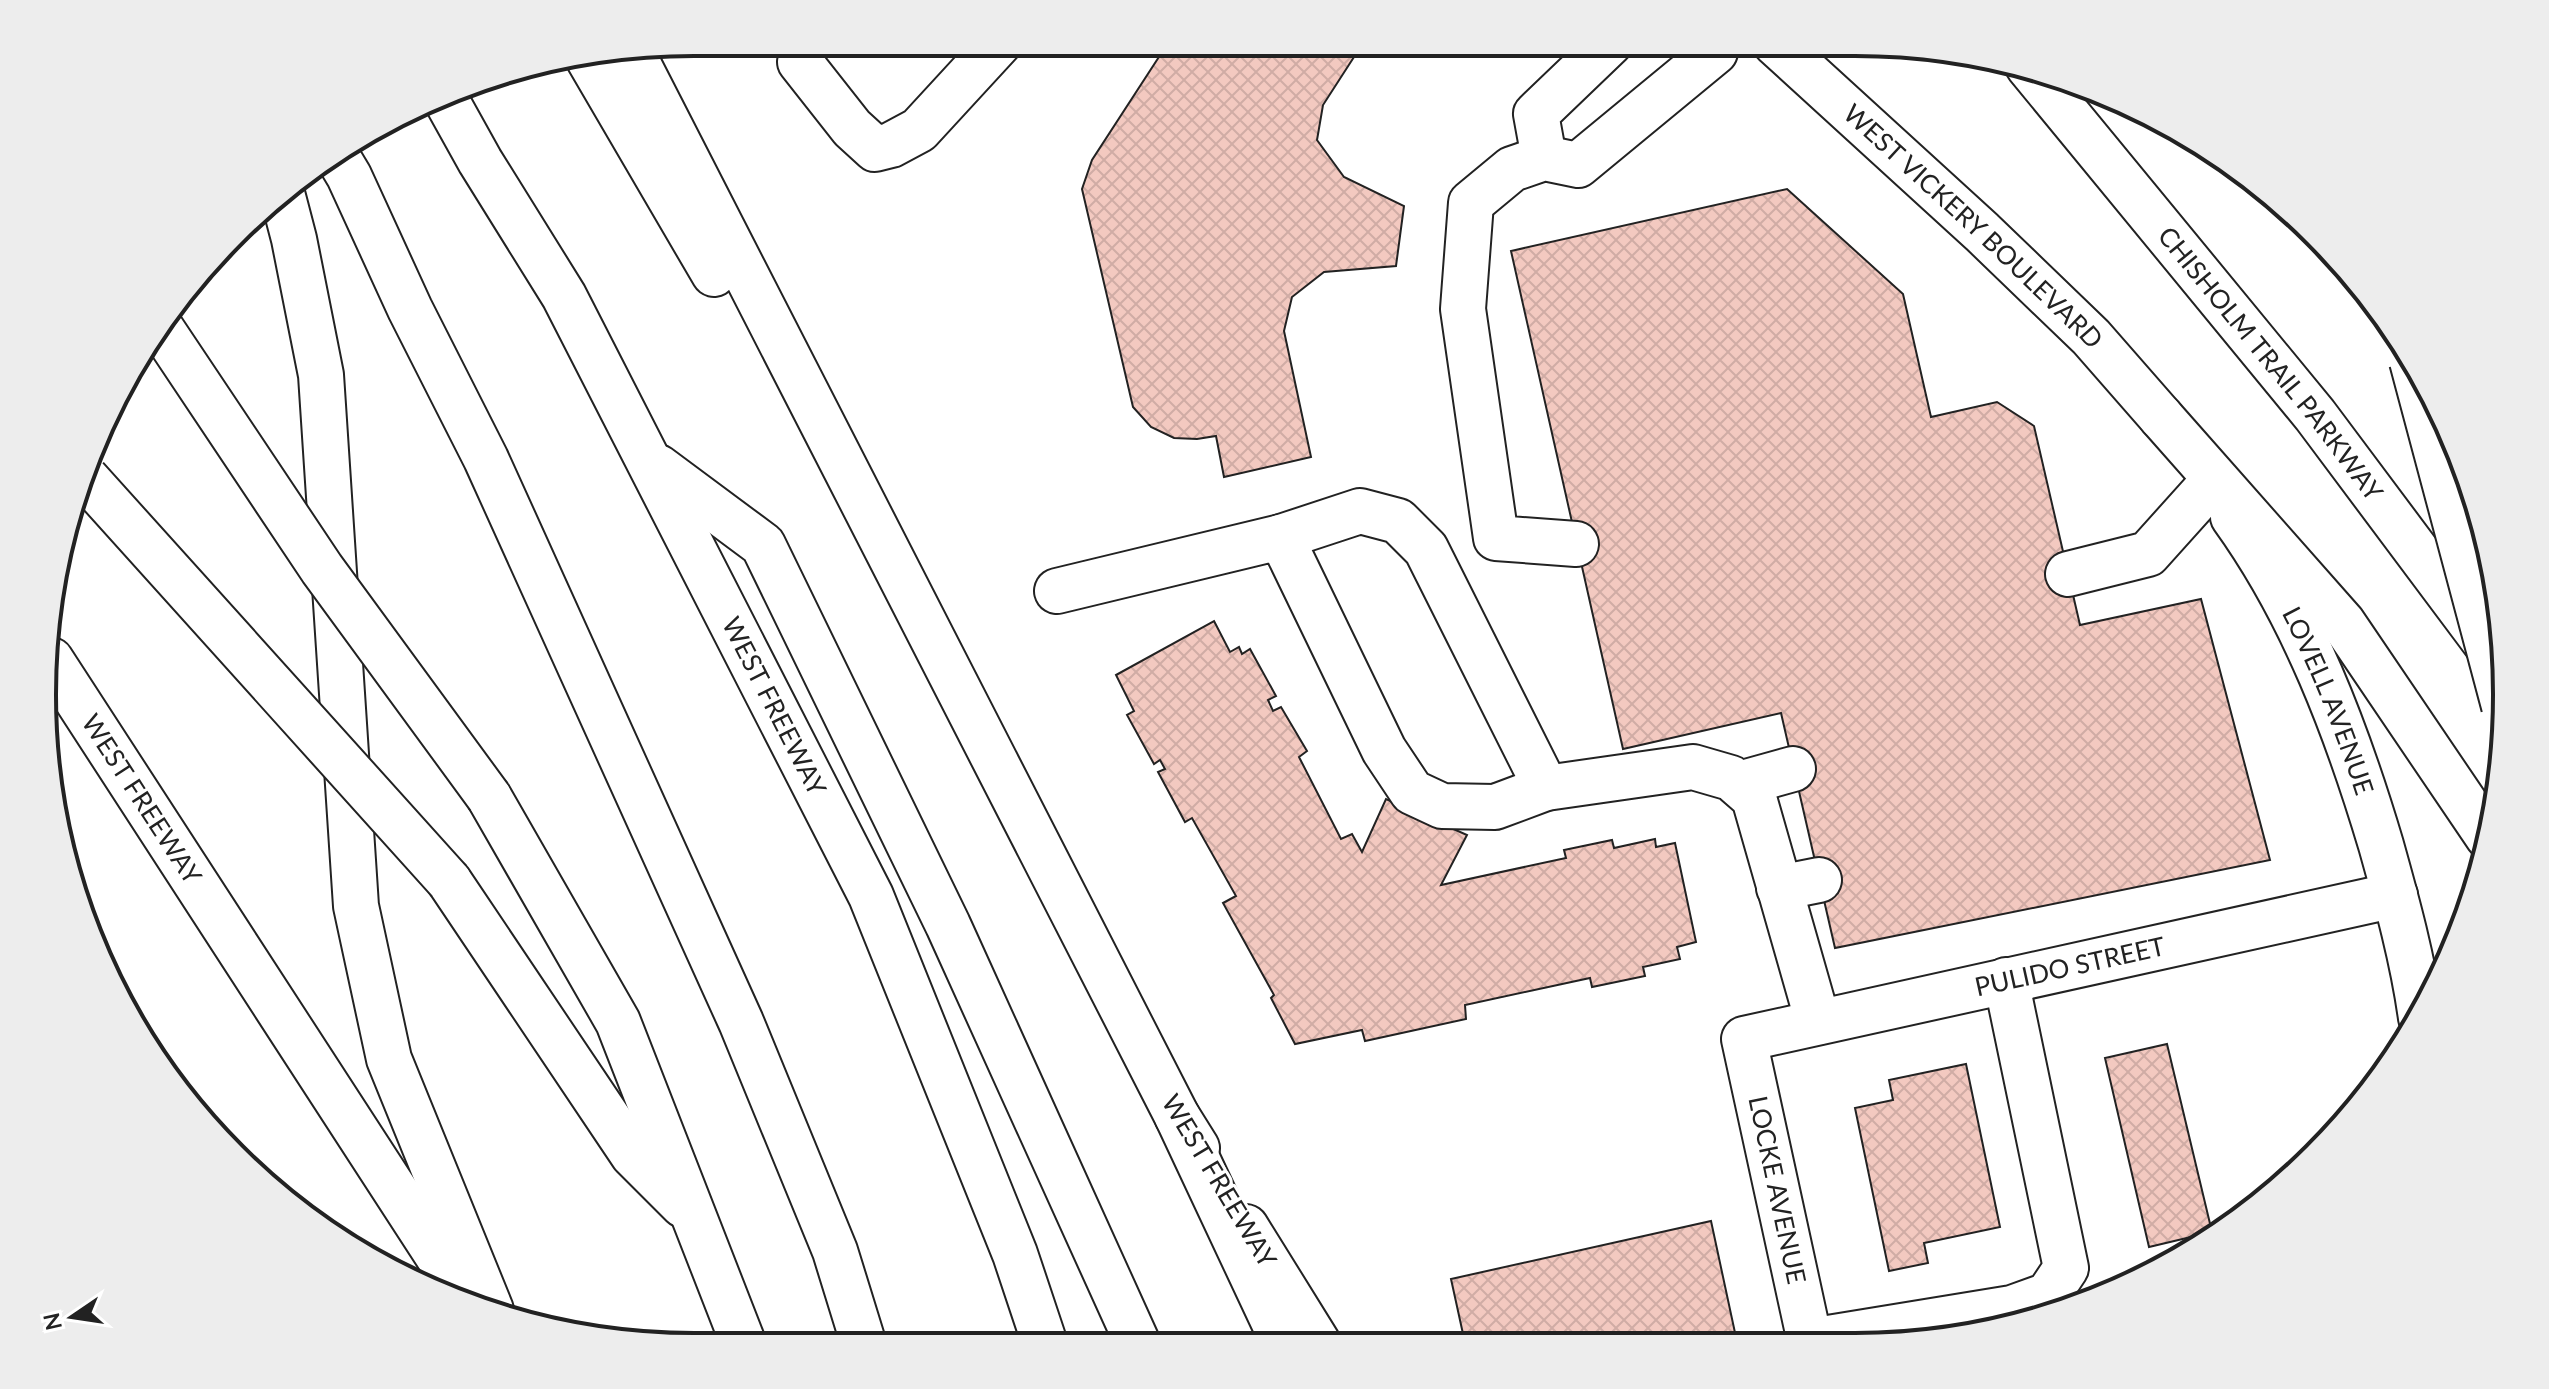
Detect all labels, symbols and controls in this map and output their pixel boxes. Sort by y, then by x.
street label: WEST VICKERY BOULEVARD [1837,97,2110,354]
street label: CHISHOLM TRAIL PARKWAY [2152,220,2391,507]
street label: LOVELL AVENUE [2276,601,2381,799]
street label: WEST FREEWAY [716,611,834,801]
street label: WEST FREEWAY [75,708,209,890]
street label: PULIDO STREET [1972,929,2168,1002]
street label: WEST FREEWAY [1156,1088,1284,1273]
street label: LOCKE AVENUE [1742,1093,1814,1287]
north arrow [32,1277,112,1357]
text: N [37,1310,67,1333]

